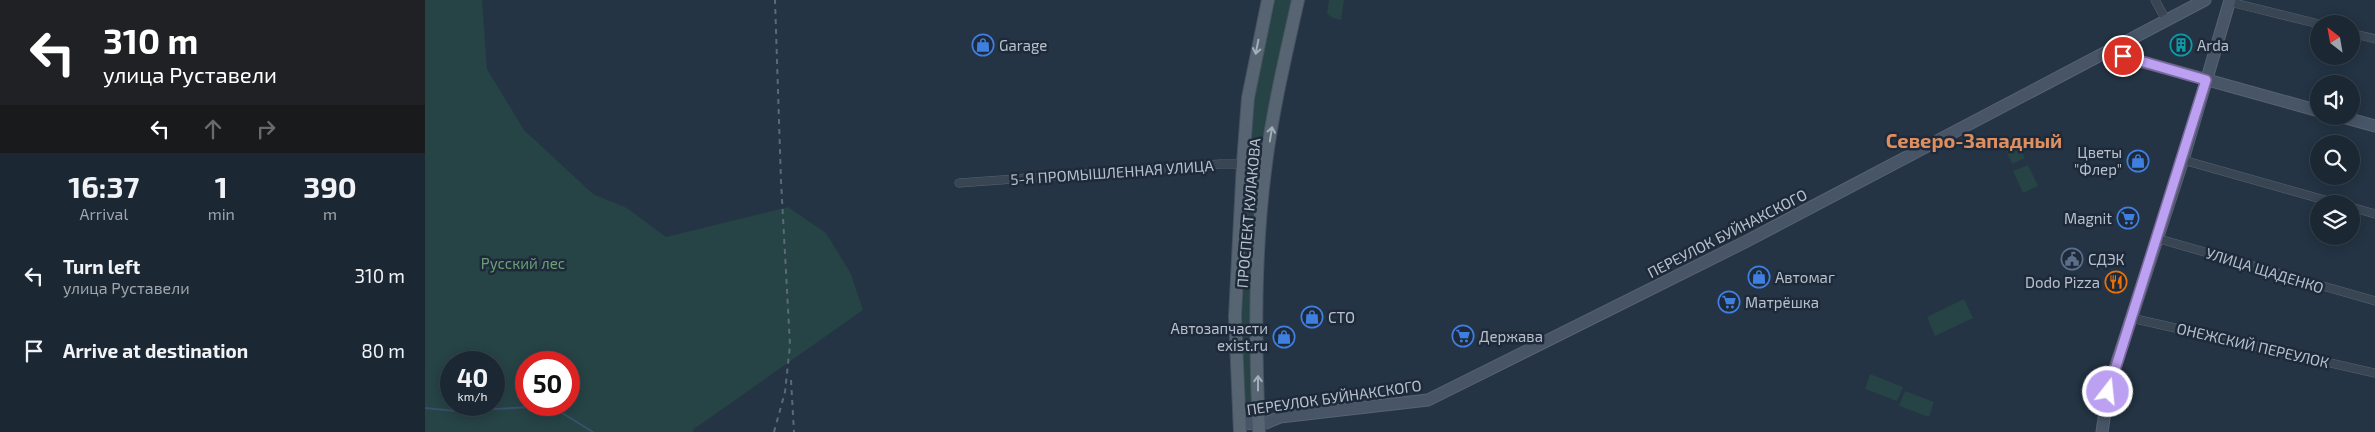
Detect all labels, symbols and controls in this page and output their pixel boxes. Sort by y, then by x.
north arrow [2310,15,2360,65]
map controls [2310,15,2360,245]
text: 310 m [103,19,198,61]
icon: left [20,20,85,85]
shop icon: Garage [971,33,995,57]
building icon: Arda [2169,33,2193,57]
pin [2102,35,2144,77]
place label: Garage [999,36,1047,54]
place label: Arda [2197,36,2229,54]
one-way arrow [1252,39,1262,55]
icon: arrive [2109,42,2137,70]
text: улица Руставели [103,61,277,87]
button: sound [2310,75,2360,125]
icon: left [146,115,174,143]
icon: ahead [199,115,227,143]
icon: right [252,115,280,143]
one-way arrow [1266,126,1276,142]
district label: Северо-Западный [1886,128,2062,152]
button: search [2310,135,2360,185]
street label: ПРОСПЕКТ КУЛАКОВА [1232,137,1264,289]
place label: Цветы "Флер" [2074,143,2122,178]
shop icon: Цветы "Флер" [2126,149,2150,173]
street label: 5-Я ПРОМЫШЛЕННАЯ УЛИЦА [1010,156,1215,188]
text: 16:37 [68,168,139,204]
text: 1 [215,168,228,204]
text: 390 [303,168,357,204]
street label: ПЕРЕУЛОК БУЙНАКСКОГО [1644,185,1810,281]
button: layers [2310,195,2360,245]
text: Arrival [79,204,128,223]
text: min [208,204,235,223]
text: m [323,204,337,223]
supermarket icon: Magnit [2116,206,2140,230]
place label: Magnit [2064,209,2112,227]
street label: УЛИЦА ЩАДЕНКО [2204,244,2326,296]
public building icon: СДЭК [2060,247,2084,271]
place label: СДЭК [2088,250,2125,268]
park label: Русский лес [481,254,565,273]
text: Turn left [63,255,140,278]
icon: left [20,262,48,290]
text: 310 m [355,264,405,287]
shop icon: Автомаг [1747,265,1771,289]
place label: Автомаг [1775,268,1835,286]
restaurant icon: Dodo Pizza [2104,270,2128,294]
place label: Dodo Pizza [2025,273,2100,291]
text: улица Руставели [63,278,190,297]
supermarket icon: Матрёшка [1717,290,1741,314]
place label: Матрёшка [1745,293,1819,311]
shop icon: СТО [1300,305,1324,329]
place label: СТО [1328,308,1355,326]
place label: Автозапчасти exist.ru [1171,319,1268,354]
street label: ОНЕЖСКИЙ ПЕРЕУЛОК [2175,319,2331,371]
supermarket icon: Держава [1451,324,1475,348]
shop icon: Автозапчасти exist.ru [1272,325,1296,349]
place label: Держава [1479,327,1543,345]
icon: arrive [20,337,48,365]
text: Arrive at destination [63,339,248,362]
text: 80 m [361,339,405,362]
speed limit sign: 50 [515,351,580,416]
text: 40 [457,362,488,392]
position arrow [2081,365,2133,417]
street label: ПЕРЕУЛОК БУЙНАКСКОГО [1245,376,1423,418]
one-way arrow [1253,376,1263,392]
text: km/h [458,389,487,403]

